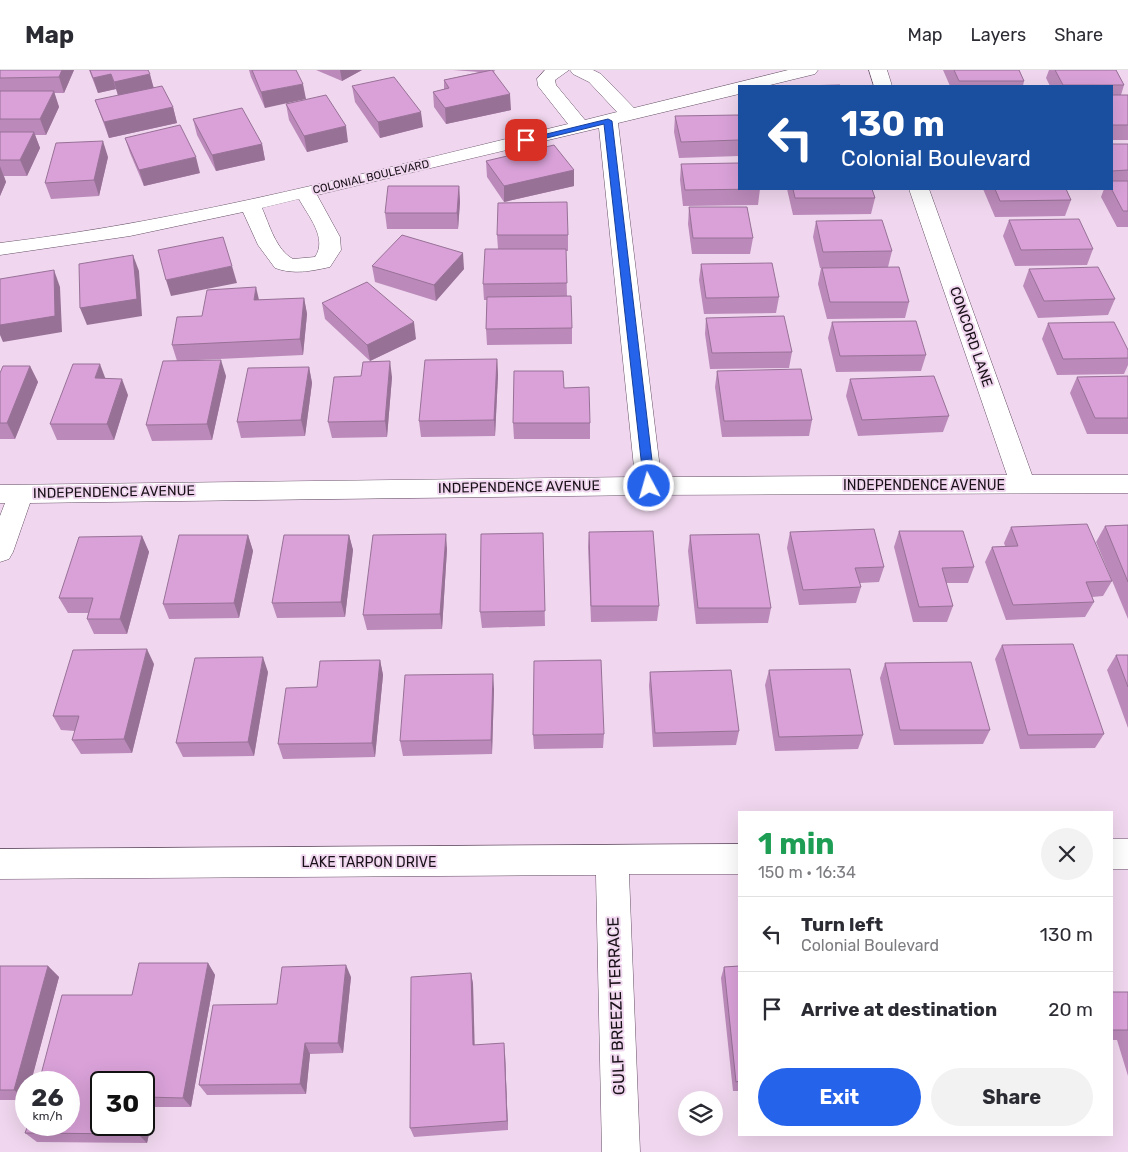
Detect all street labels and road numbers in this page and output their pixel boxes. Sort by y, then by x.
street label: COLONIAL BOULEVARD [312,157,430,197]
street label: CONCORD LANE [946,285,996,389]
street label: INDEPENDENCE AVENUE [438,477,600,497]
street label: INDEPENDENCE AVENUE [843,477,1005,494]
street label: INDEPENDENCE AVENUE [33,482,195,502]
street label: LAKE TARPON DRIVE [302,854,436,871]
street label: GULF BREEZE TERRACE [603,917,629,1095]

